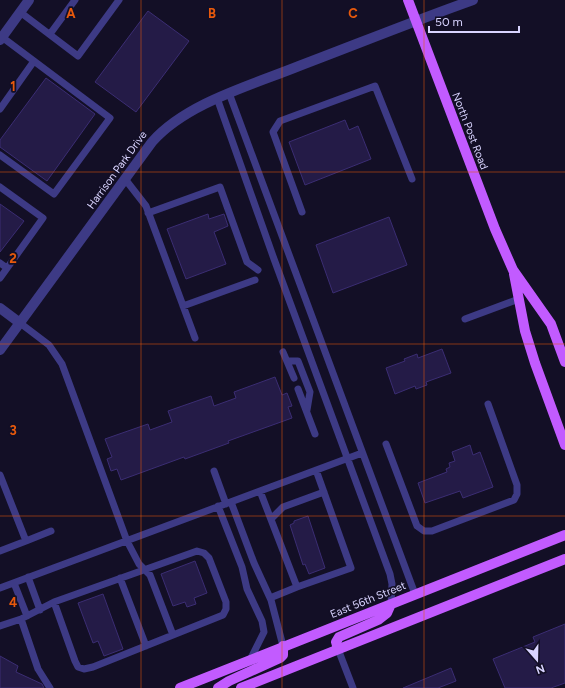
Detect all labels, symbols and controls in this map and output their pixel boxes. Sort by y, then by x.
text: A [66,6,76,21]
text: B [208,6,216,21]
text: C [348,6,358,21]
scale bar [429,8,519,34]
text: 50 m [435,15,463,29]
text: 1 [10,79,16,94]
street label: North Post Road [449,91,491,171]
street label: Harrison Park Drive [84,128,150,212]
text: 2 [9,251,17,266]
text: 3 [9,423,17,438]
street label: East 56th Street [328,579,408,621]
text: 4 [9,595,17,610]
north arrow [517,640,557,680]
text: N [534,661,546,676]

